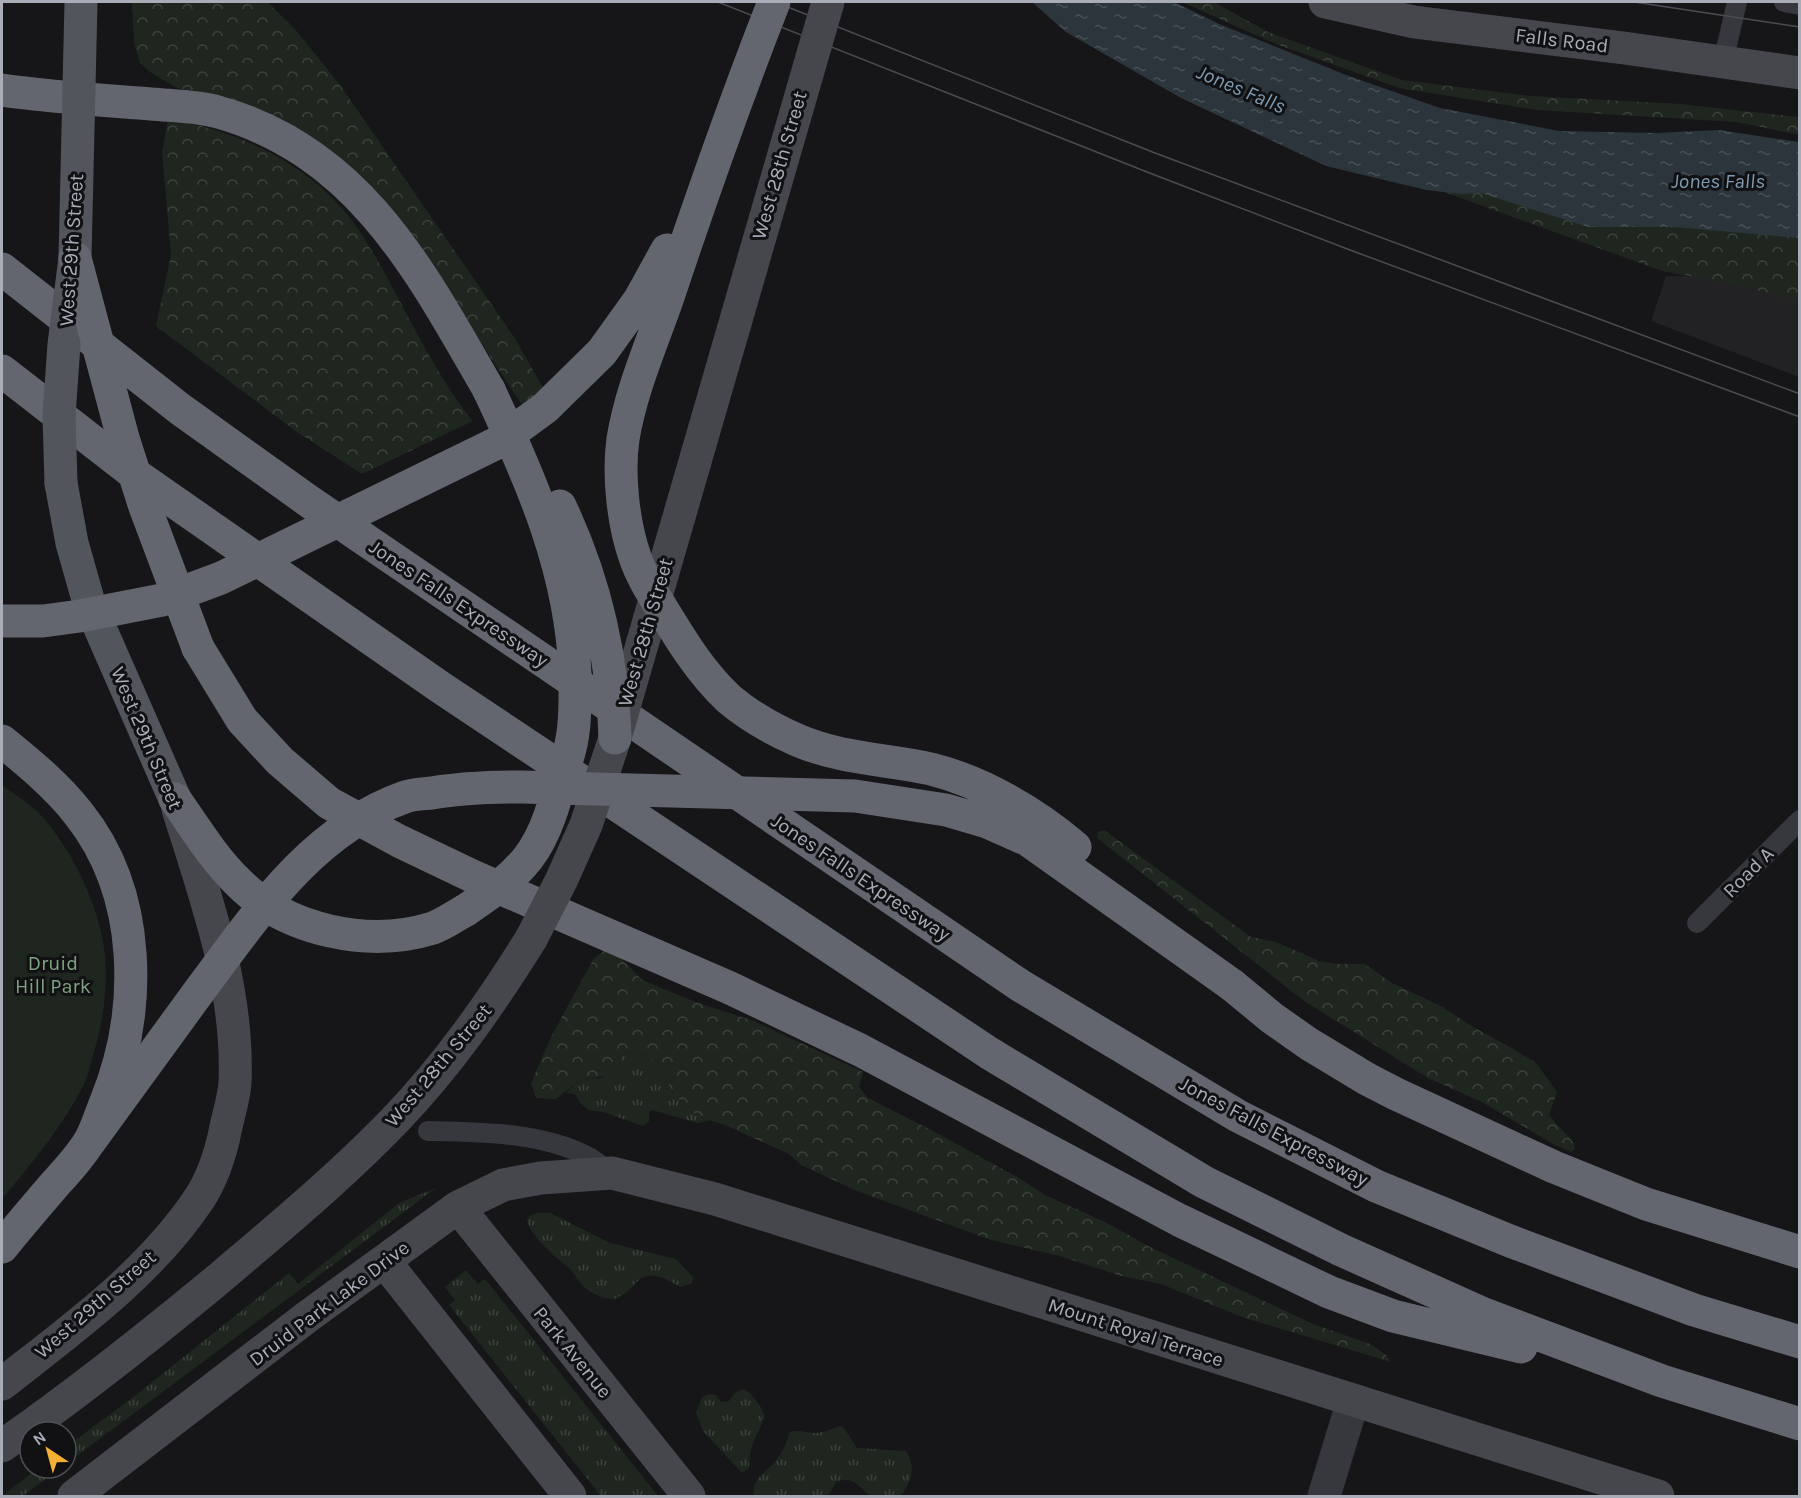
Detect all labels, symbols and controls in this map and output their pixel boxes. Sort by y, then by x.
street label: Falls Road [1514,23,1610,58]
water label: Jones Falls [1193,60,1289,118]
street label: West 28th Street [747,88,812,242]
water label: Jones Falls [1671,169,1765,193]
street label: West 29th Street [55,173,88,327]
street label: Jones Falls Expressway [365,535,552,672]
street label: West 28th Street [613,555,678,709]
street label: West 29th Street [106,663,187,813]
street label: Jones Falls Expressway [767,809,954,946]
street label: Road A [1718,842,1779,903]
park label: Druid Hill Park [15,952,91,998]
street label: West 28th Street [380,999,497,1131]
street label: Jones Falls Expressway [1175,1072,1372,1191]
street label: Druid Park Lake Drive [245,1236,414,1371]
street label: West 29th Street [30,1245,161,1363]
street label: Mount Royal Terrace [1045,1293,1226,1372]
street label: Park Avenue [529,1302,617,1403]
north arrow [18,1420,78,1480]
text: N [29,1427,50,1449]

